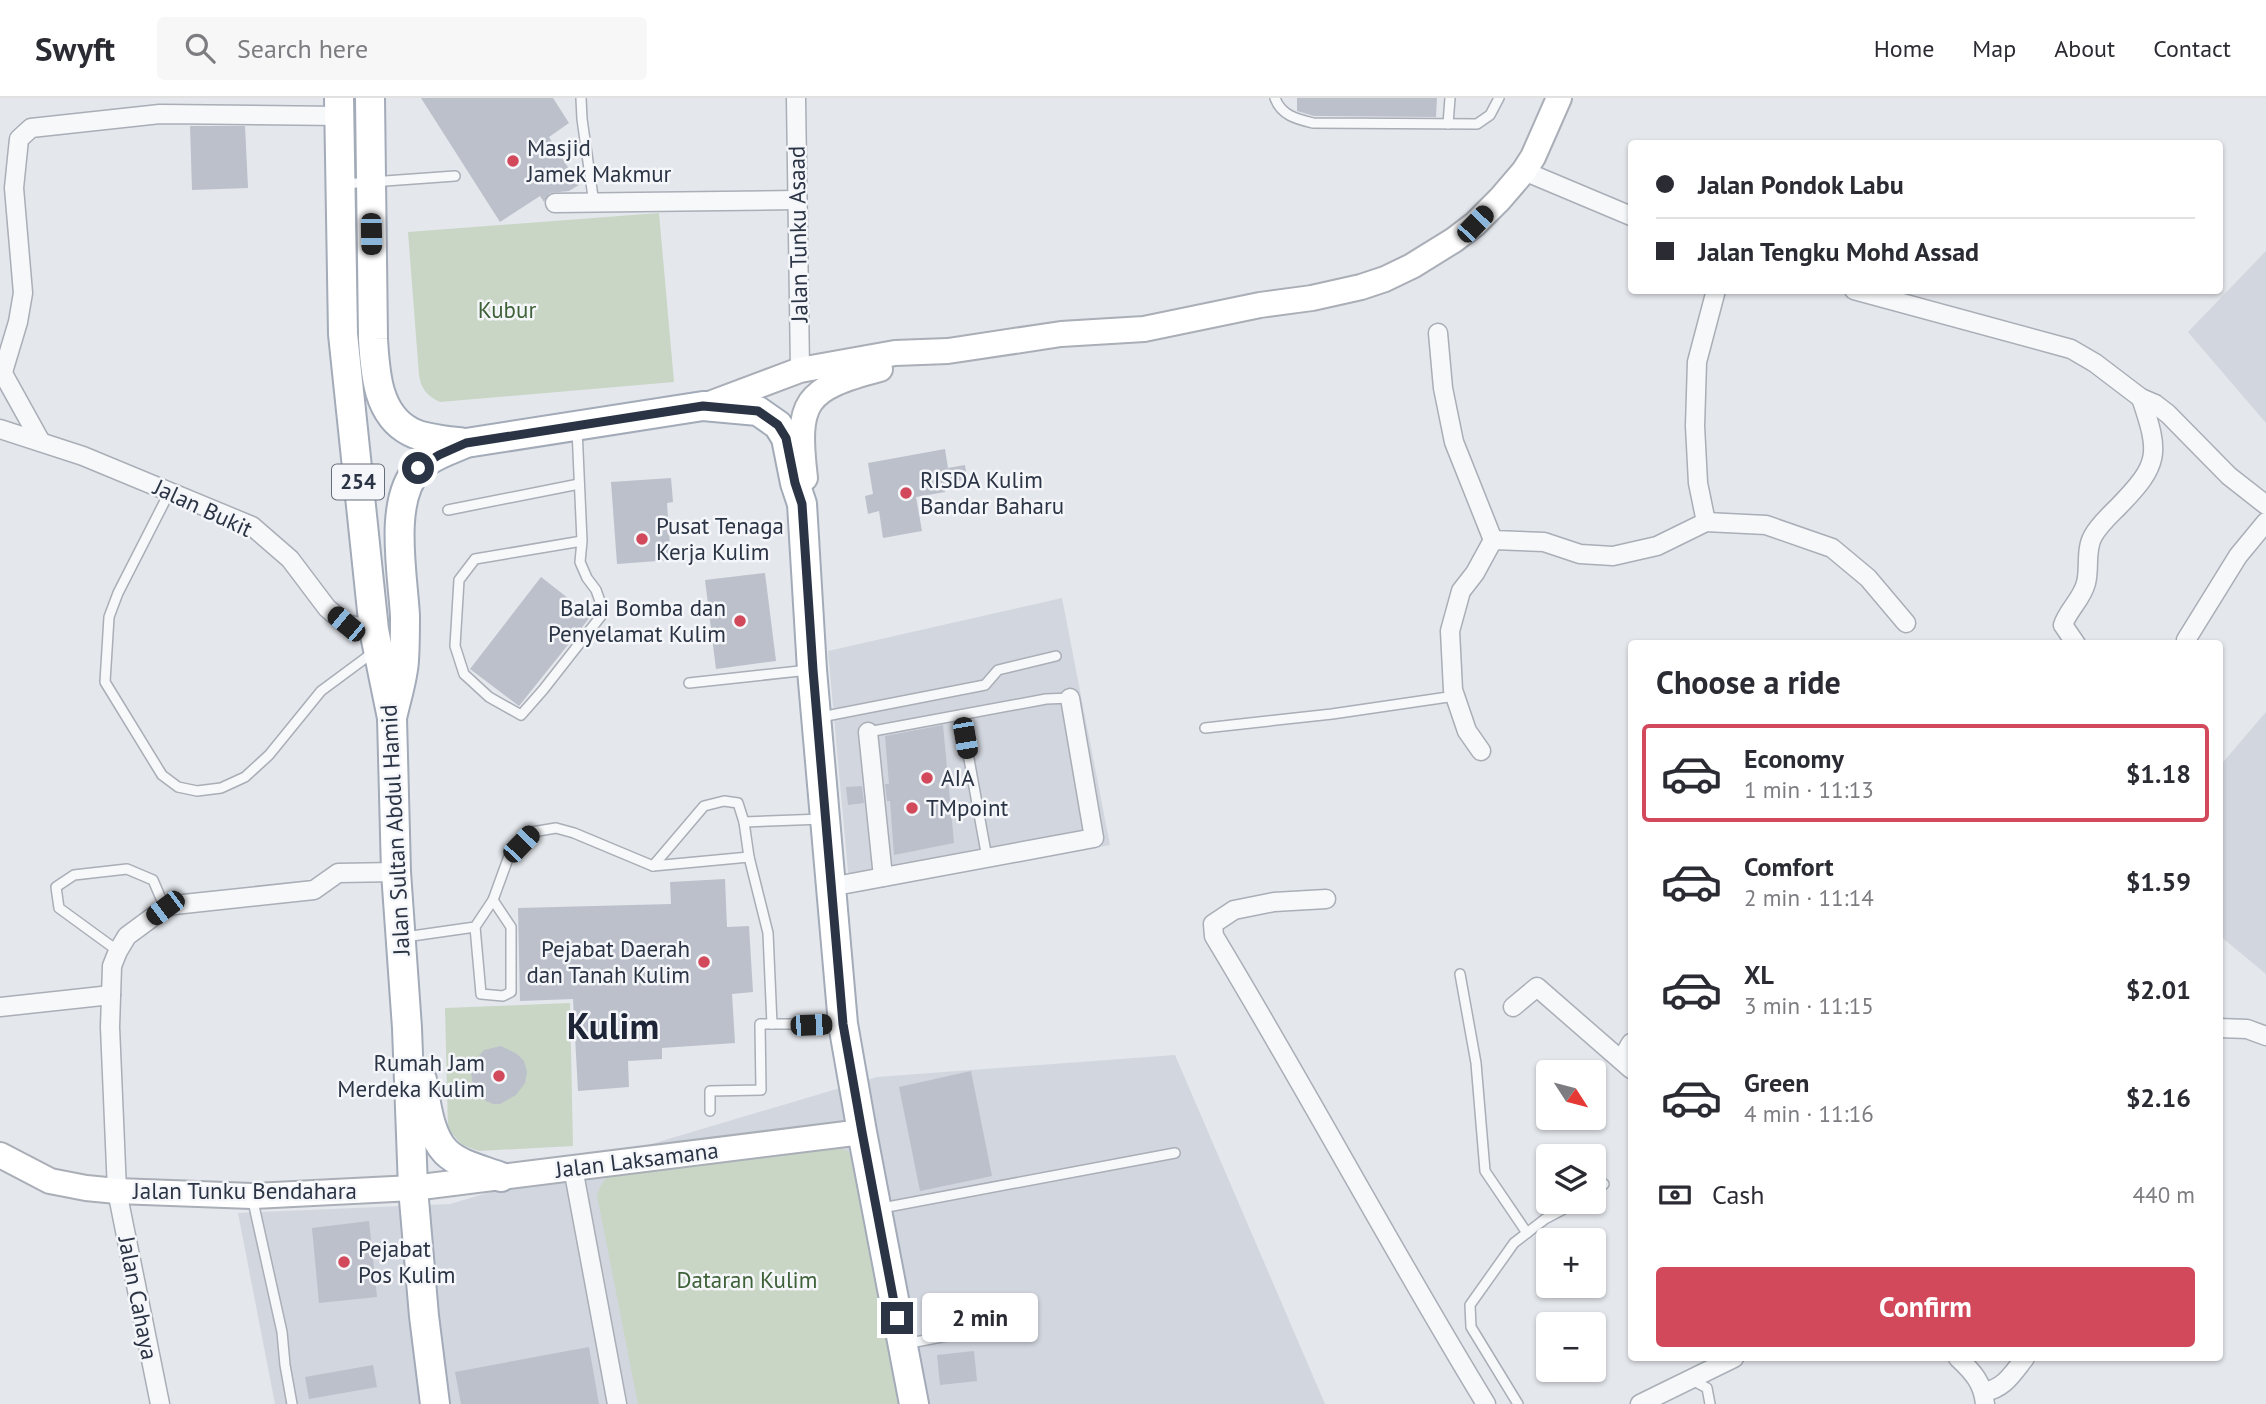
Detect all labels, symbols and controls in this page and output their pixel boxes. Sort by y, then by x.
search box [157,17,647,80]
text: Swyft [35,27,115,70]
icon: search [181,29,219,67]
text: Search here [237,32,368,65]
text: Home [1874,33,1934,64]
text: Map [1972,33,2016,64]
text: About [2054,33,2115,64]
text: Contact [2153,33,2231,64]
place label: Masjid Jamek Makmur [526,133,672,188]
street label: Jalan Tunku Asaad [781,145,814,324]
marker: Masjid Jamek Makmur [505,153,521,169]
text: Jalan Pondok Labu [1698,168,1904,201]
car [1453,202,1498,246]
car [361,213,382,255]
text: Jalan Tengku Mohd Assad [1698,235,1979,268]
park label: Kubur [478,295,536,324]
route start [402,452,434,484]
road number: 254 [332,464,384,500]
place label: RISDA Kulim Bandar Baharu [920,465,1064,520]
street label: Jalan Bukit [148,472,257,543]
marker: RISDA Kulim Bandar Baharu [898,485,914,501]
place label: Pusat Tenaga Kerja Kulim [656,511,784,566]
marker: Pusat Tenaga Kerja Kulim [634,531,650,547]
place label: Balai Bomba dan Penyelamat Kulim [548,593,726,648]
car [324,602,369,646]
marker: Balai Bomba dan Penyelamat Kulim [732,613,748,629]
text: Choose a ride [1656,661,1841,703]
street label: Jalan Sultan Abdul Hamid [373,704,416,957]
car [952,715,979,761]
icon: car [1660,742,1723,805]
text: Economy [1744,742,1844,775]
text: $1.18 [2126,757,2191,790]
place label: AIA [941,763,975,792]
marker: AIA [919,770,935,786]
text: 1 min · 11:13 [1744,775,1874,804]
place label: TMpoint [926,793,1008,822]
marker: TMpoint [904,800,920,816]
car [499,822,544,866]
icon: car [1660,850,1723,913]
text: Comfort [1744,850,1834,883]
text: $1.59 [2126,865,2191,898]
text: 2 min · 11:14 [1744,883,1874,912]
car [142,887,189,929]
place label: Pejabat Daerah dan Tanah Kulim [526,934,690,989]
marker: Pejabat Daerah dan Tanah Kulim [696,954,712,970]
icon: car [1660,958,1723,1021]
text: XL [1744,958,1774,991]
text: $2.01 [2126,973,2191,1006]
text: 3 min · 11:15 [1744,991,1874,1020]
district label: Kulim [567,1001,659,1049]
car [790,1014,833,1036]
place label: Rumah Jam Merdeka Kulim [337,1048,485,1103]
north arrow [1536,1060,1606,1130]
map controls [1536,1060,1606,1382]
icon: car [1660,1066,1723,1129]
text: Green [1744,1066,1809,1099]
marker: Rumah Jam Merdeka Kulim [491,1068,507,1084]
text: $2.16 [2126,1081,2191,1114]
text: 4 min · 11:16 [1744,1099,1874,1128]
street label: Jalan Laksamana [553,1135,720,1184]
button: layers [1536,1144,1606,1214]
street label: Jalan Tunku Bendahara [132,1176,357,1205]
icon: cash [1656,1176,1694,1214]
text: Cash [1712,1178,1764,1211]
text: 440 m [2133,1180,2195,1209]
button: + [1536,1228,1606,1298]
street label: Jalan Cahaya [112,1233,165,1362]
place label: Pejabat Pos Kulim [358,1234,456,1289]
marker: Pejabat Pos Kulim [336,1254,352,1270]
park label: Dataran Kulim [677,1265,817,1294]
button: Confirm [1656,1267,2195,1347]
callout: 2 min [922,1294,1037,1342]
route end [881,1302,913,1334]
text: 2 min [952,1303,1008,1332]
button: − [1536,1312,1606,1382]

